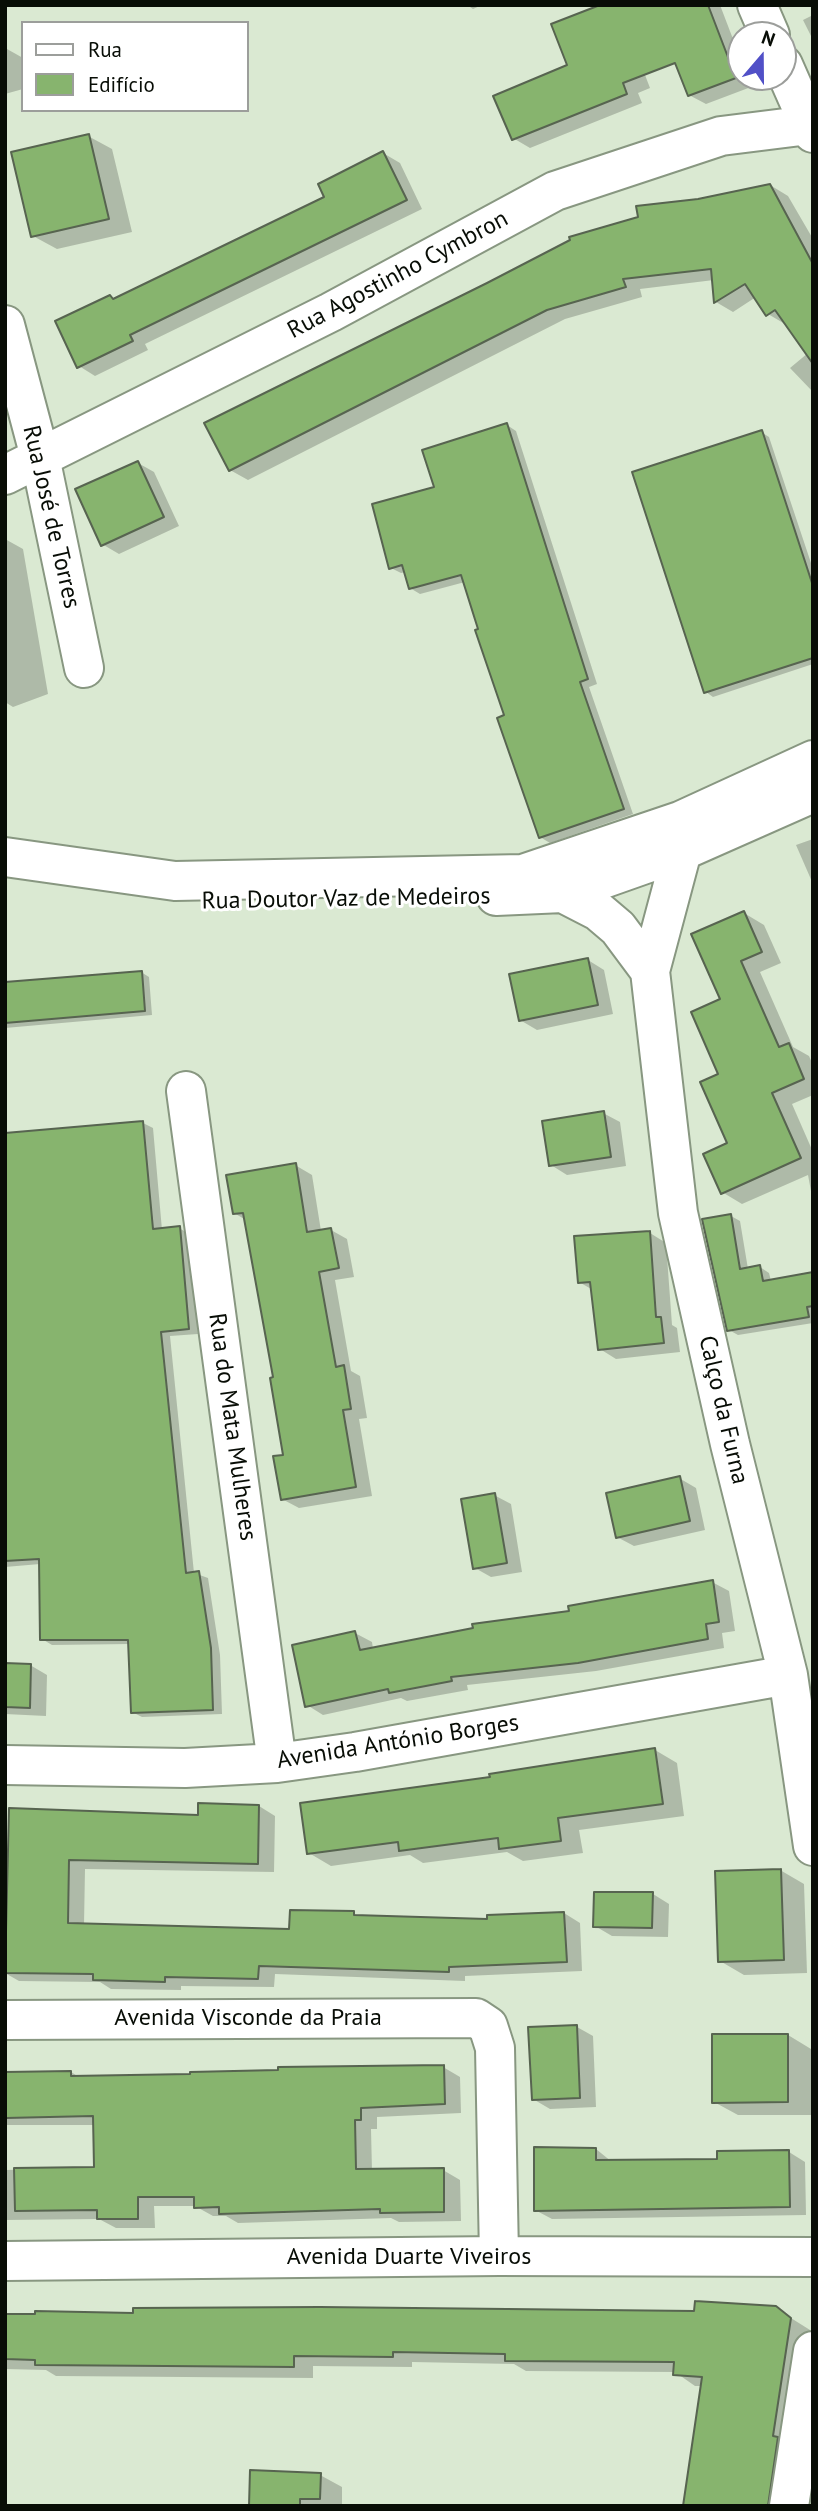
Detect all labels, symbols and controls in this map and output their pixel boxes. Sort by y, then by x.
legend [21,21,248,112]
north arrow [727,21,797,91]
text: N [759,25,778,52]
text: Rua [88,36,122,63]
text: Edifício [88,71,155,98]
street label: Rua Agostinho Cymbron [283,205,513,345]
street label: Rua José de Torres [16,423,86,611]
street label: Rua Doutor Vaz de Medeiros [201,882,491,916]
street label: Rua do Mata Mulheres [202,1311,262,1543]
street label: Calço da Furna [692,1333,754,1487]
street label: Avenida António Borges [275,1709,521,1775]
street label: Avenida Visconde da Praia [114,2004,382,2032]
street label: Avenida Duarte Viveiros [287,2243,531,2271]

